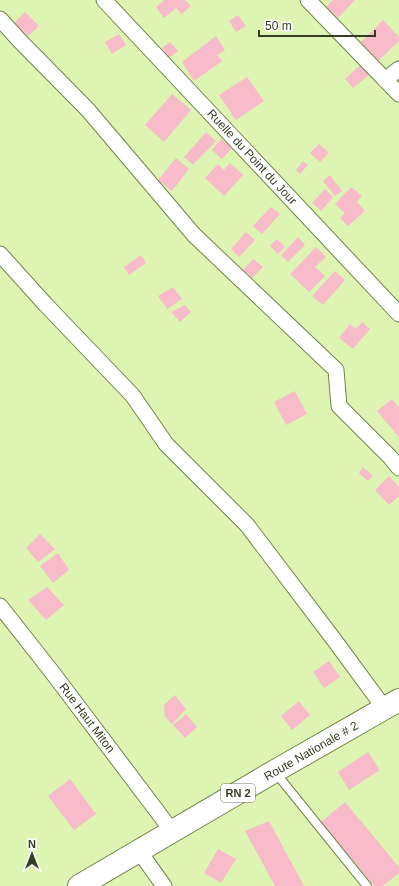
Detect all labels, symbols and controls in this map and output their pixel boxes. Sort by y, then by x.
scale bar [259,12,375,38]
text: 50 m [265,19,292,33]
street label: Ruelle du Point du Jour [204,107,300,207]
street label: Rue Haut Miton [56,680,118,756]
street label: Route Nationale # 2 [262,718,361,784]
road number: RN 2 [221,784,255,802]
north arrow [12,834,52,874]
text: N [28,838,36,850]

